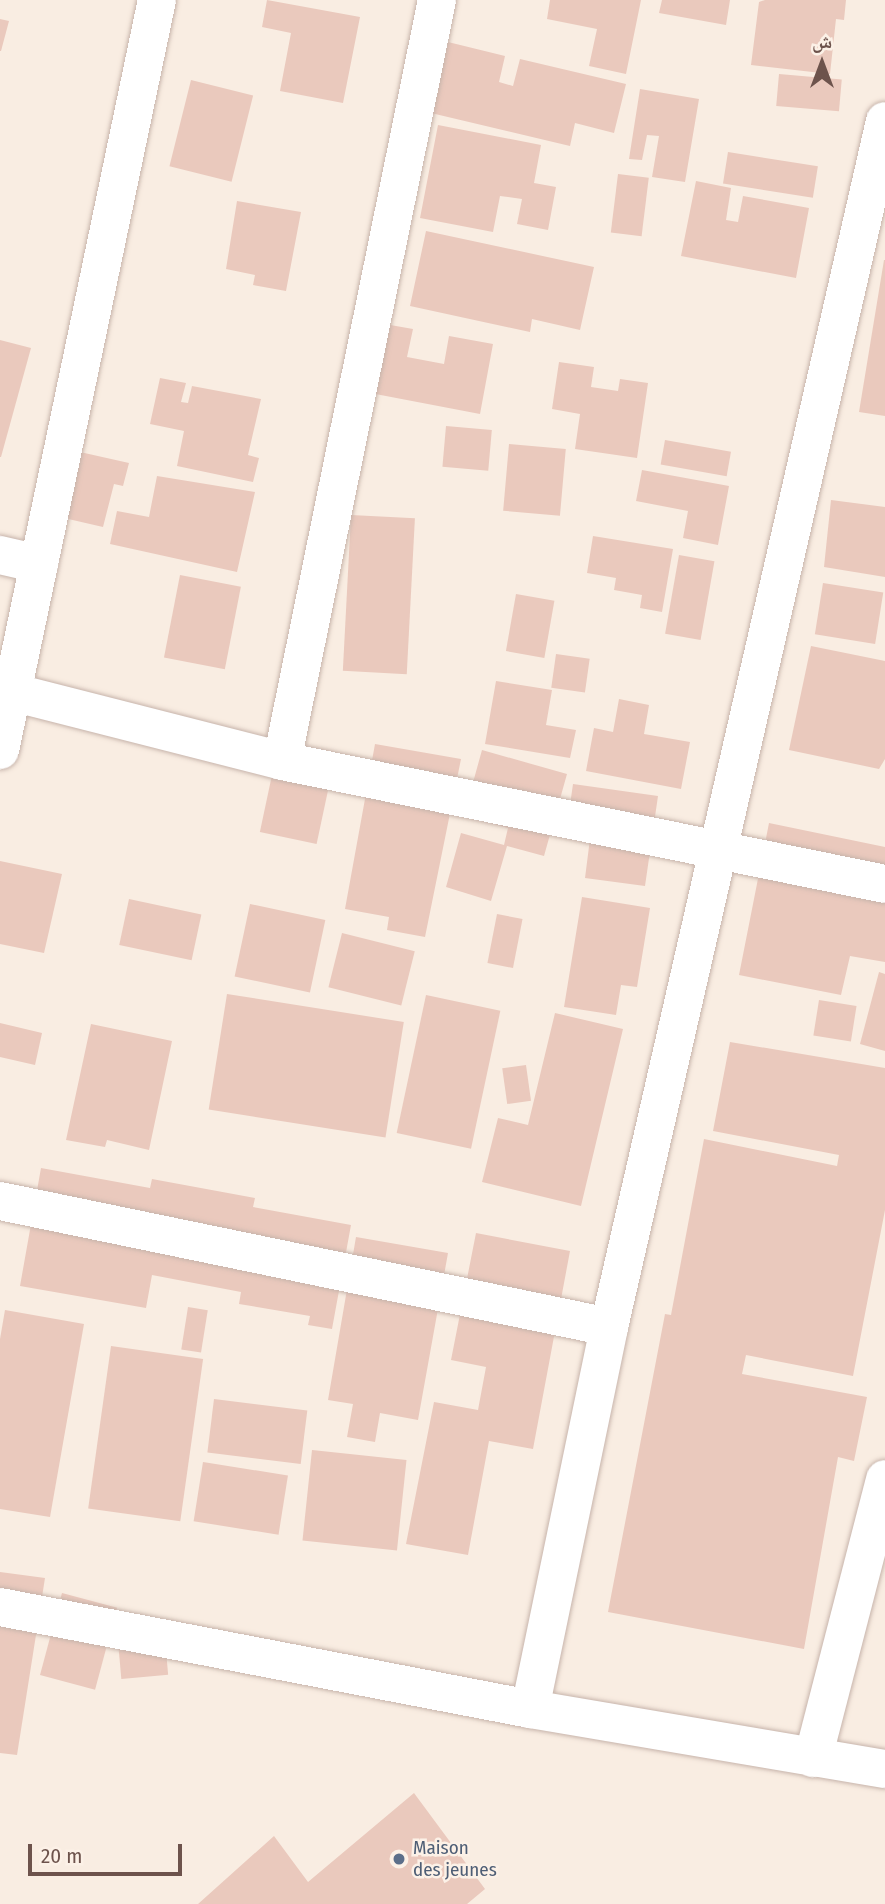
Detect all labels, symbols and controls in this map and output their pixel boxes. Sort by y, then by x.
north arrow [787,28,857,98]
text: ش [812,30,832,53]
scale bar [32,1830,186,1874]
place label: Maison des jeunes [413,1837,497,1881]
text: 20 m [41,1843,82,1869]
marker: Maison des jeunes [391,1851,407,1867]

